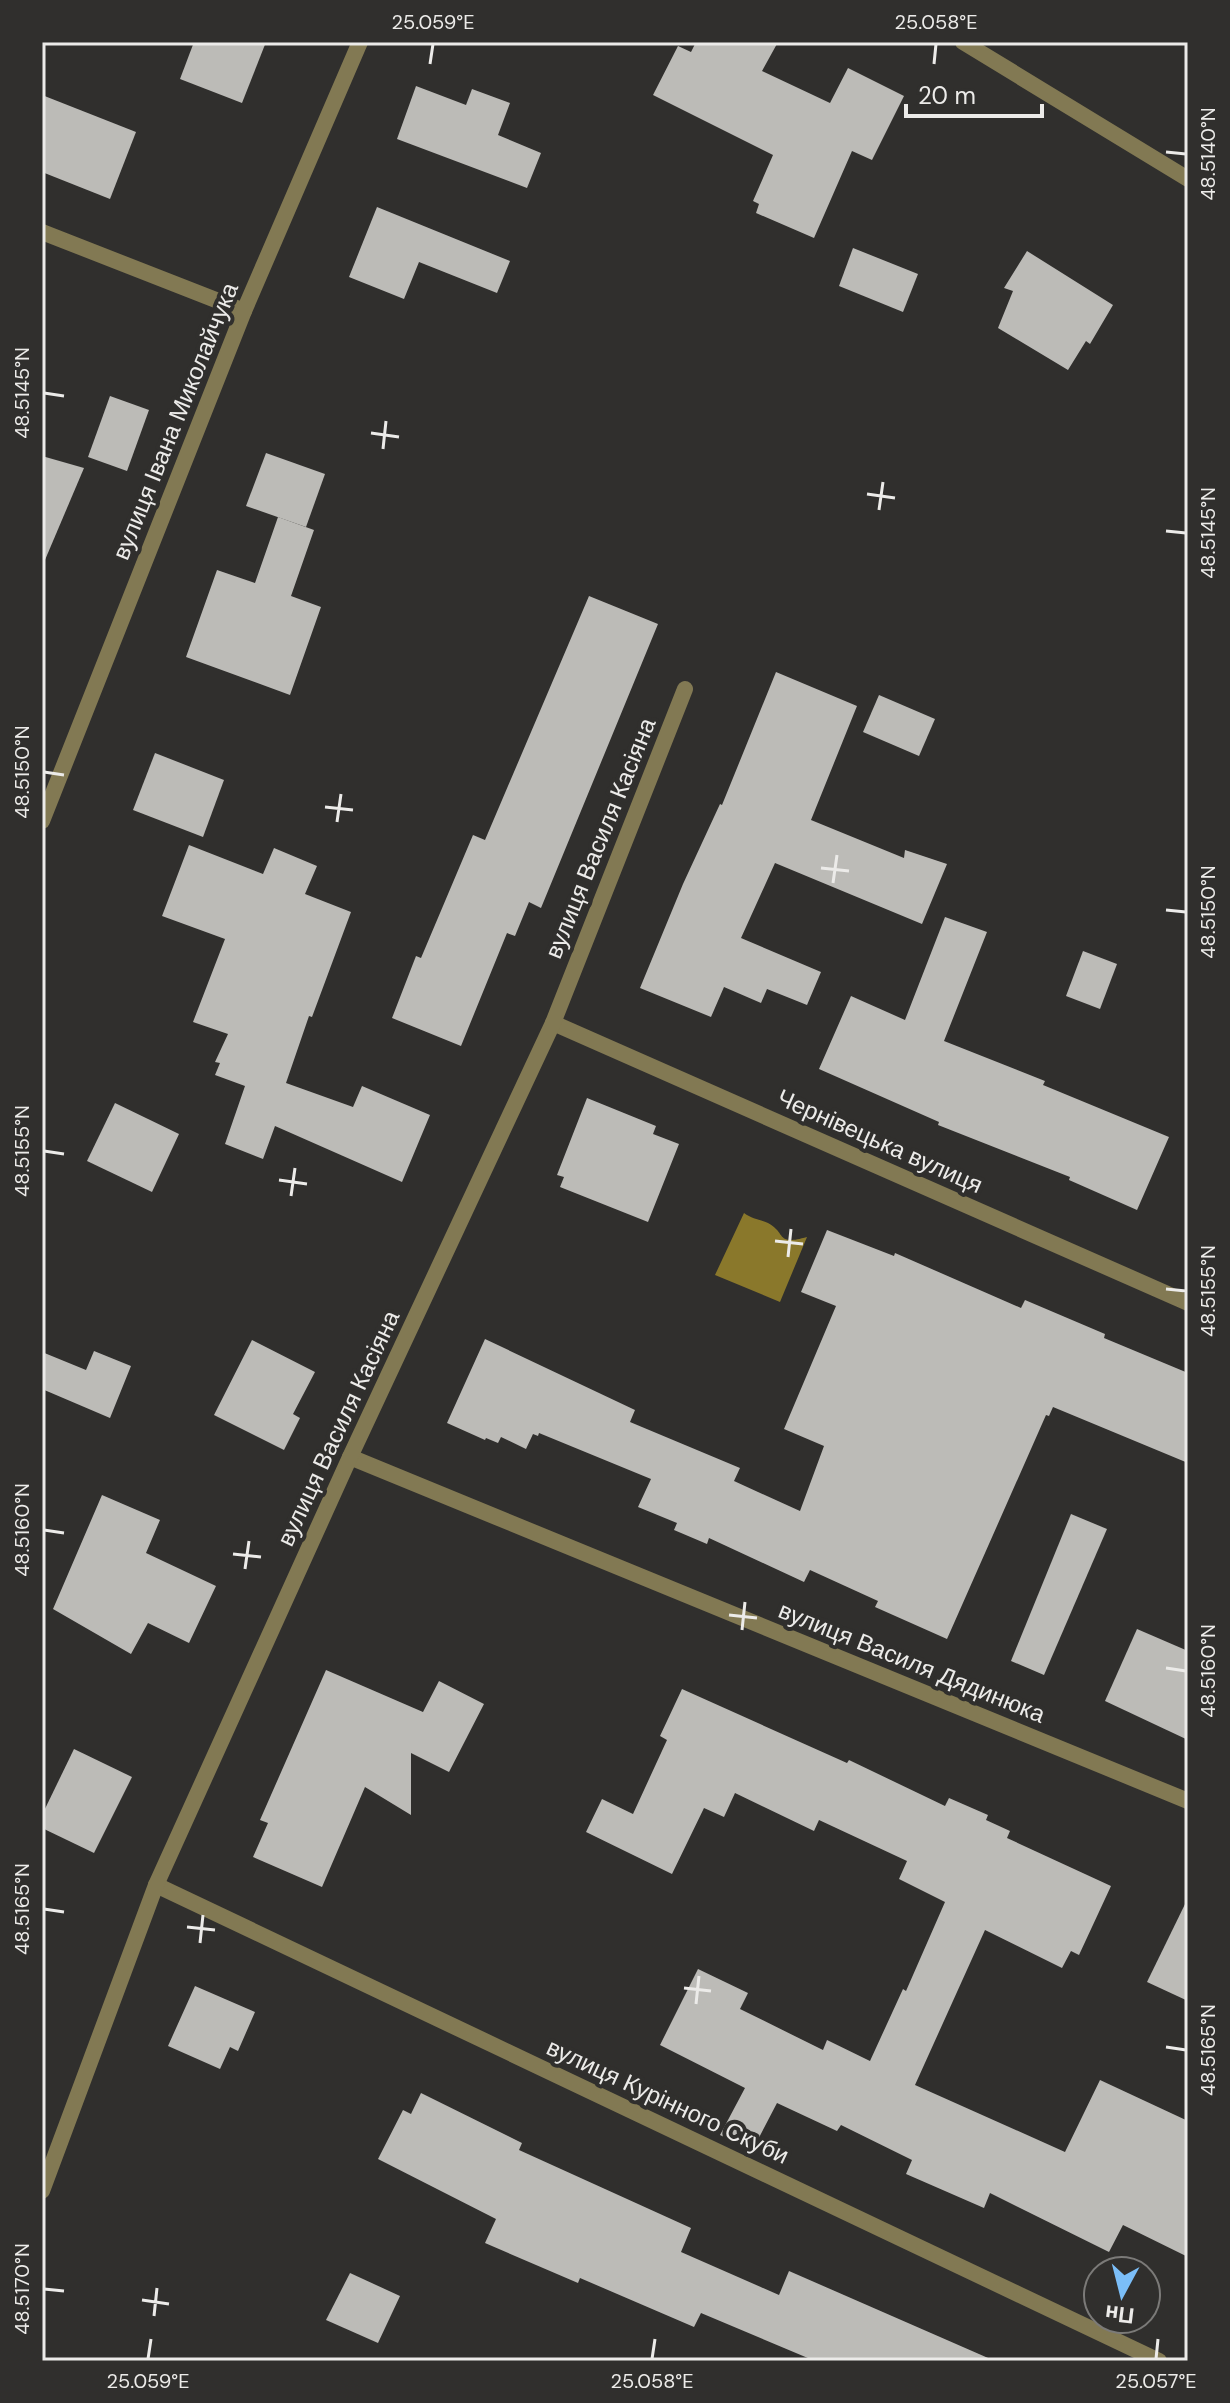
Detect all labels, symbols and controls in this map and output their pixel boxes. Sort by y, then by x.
text: 25.059°E [392,9,474,35]
text: 25.058°E [894,9,978,35]
scale bar [906,68,1042,118]
text: 20 m [918,80,976,111]
text: 48.5140°N [1195,107,1221,201]
street label: вулиця Івана Миколайчука [105,277,245,564]
text: 48.5145°N [9,347,35,439]
text: 48.5145°N [1195,487,1221,579]
street label: вулиця Василя Касіяна [538,713,663,963]
text: 48.5150°N [9,725,35,819]
text: 48.5150°N [1195,865,1221,959]
street label: Чернівецька вулиця [772,1082,988,1200]
text: 48.5155°N [9,1105,35,1197]
text: 48.5155°N [1195,1245,1221,1337]
street label: вулиця Василя Касіяна [270,1305,407,1551]
text: 48.5160°N [9,1483,35,1577]
street label: вулиця Василя Дядинюка [774,1594,1050,1730]
text: 48.5160°N [1195,1624,1221,1718]
text: 48.5165°N [9,1863,35,1955]
text: 48.5165°N [1195,2004,1221,2096]
street label: вулиця Курінного Скуби [542,2031,794,2171]
text: 48.5170°N [9,2243,35,2335]
north arrow [1082,2255,1162,2335]
text: Пн [1103,2298,1136,2331]
text: 25.059°E [107,2368,189,2394]
text: 25.058°E [610,2368,694,2394]
text: 25.057°E [1115,2368,1197,2394]

